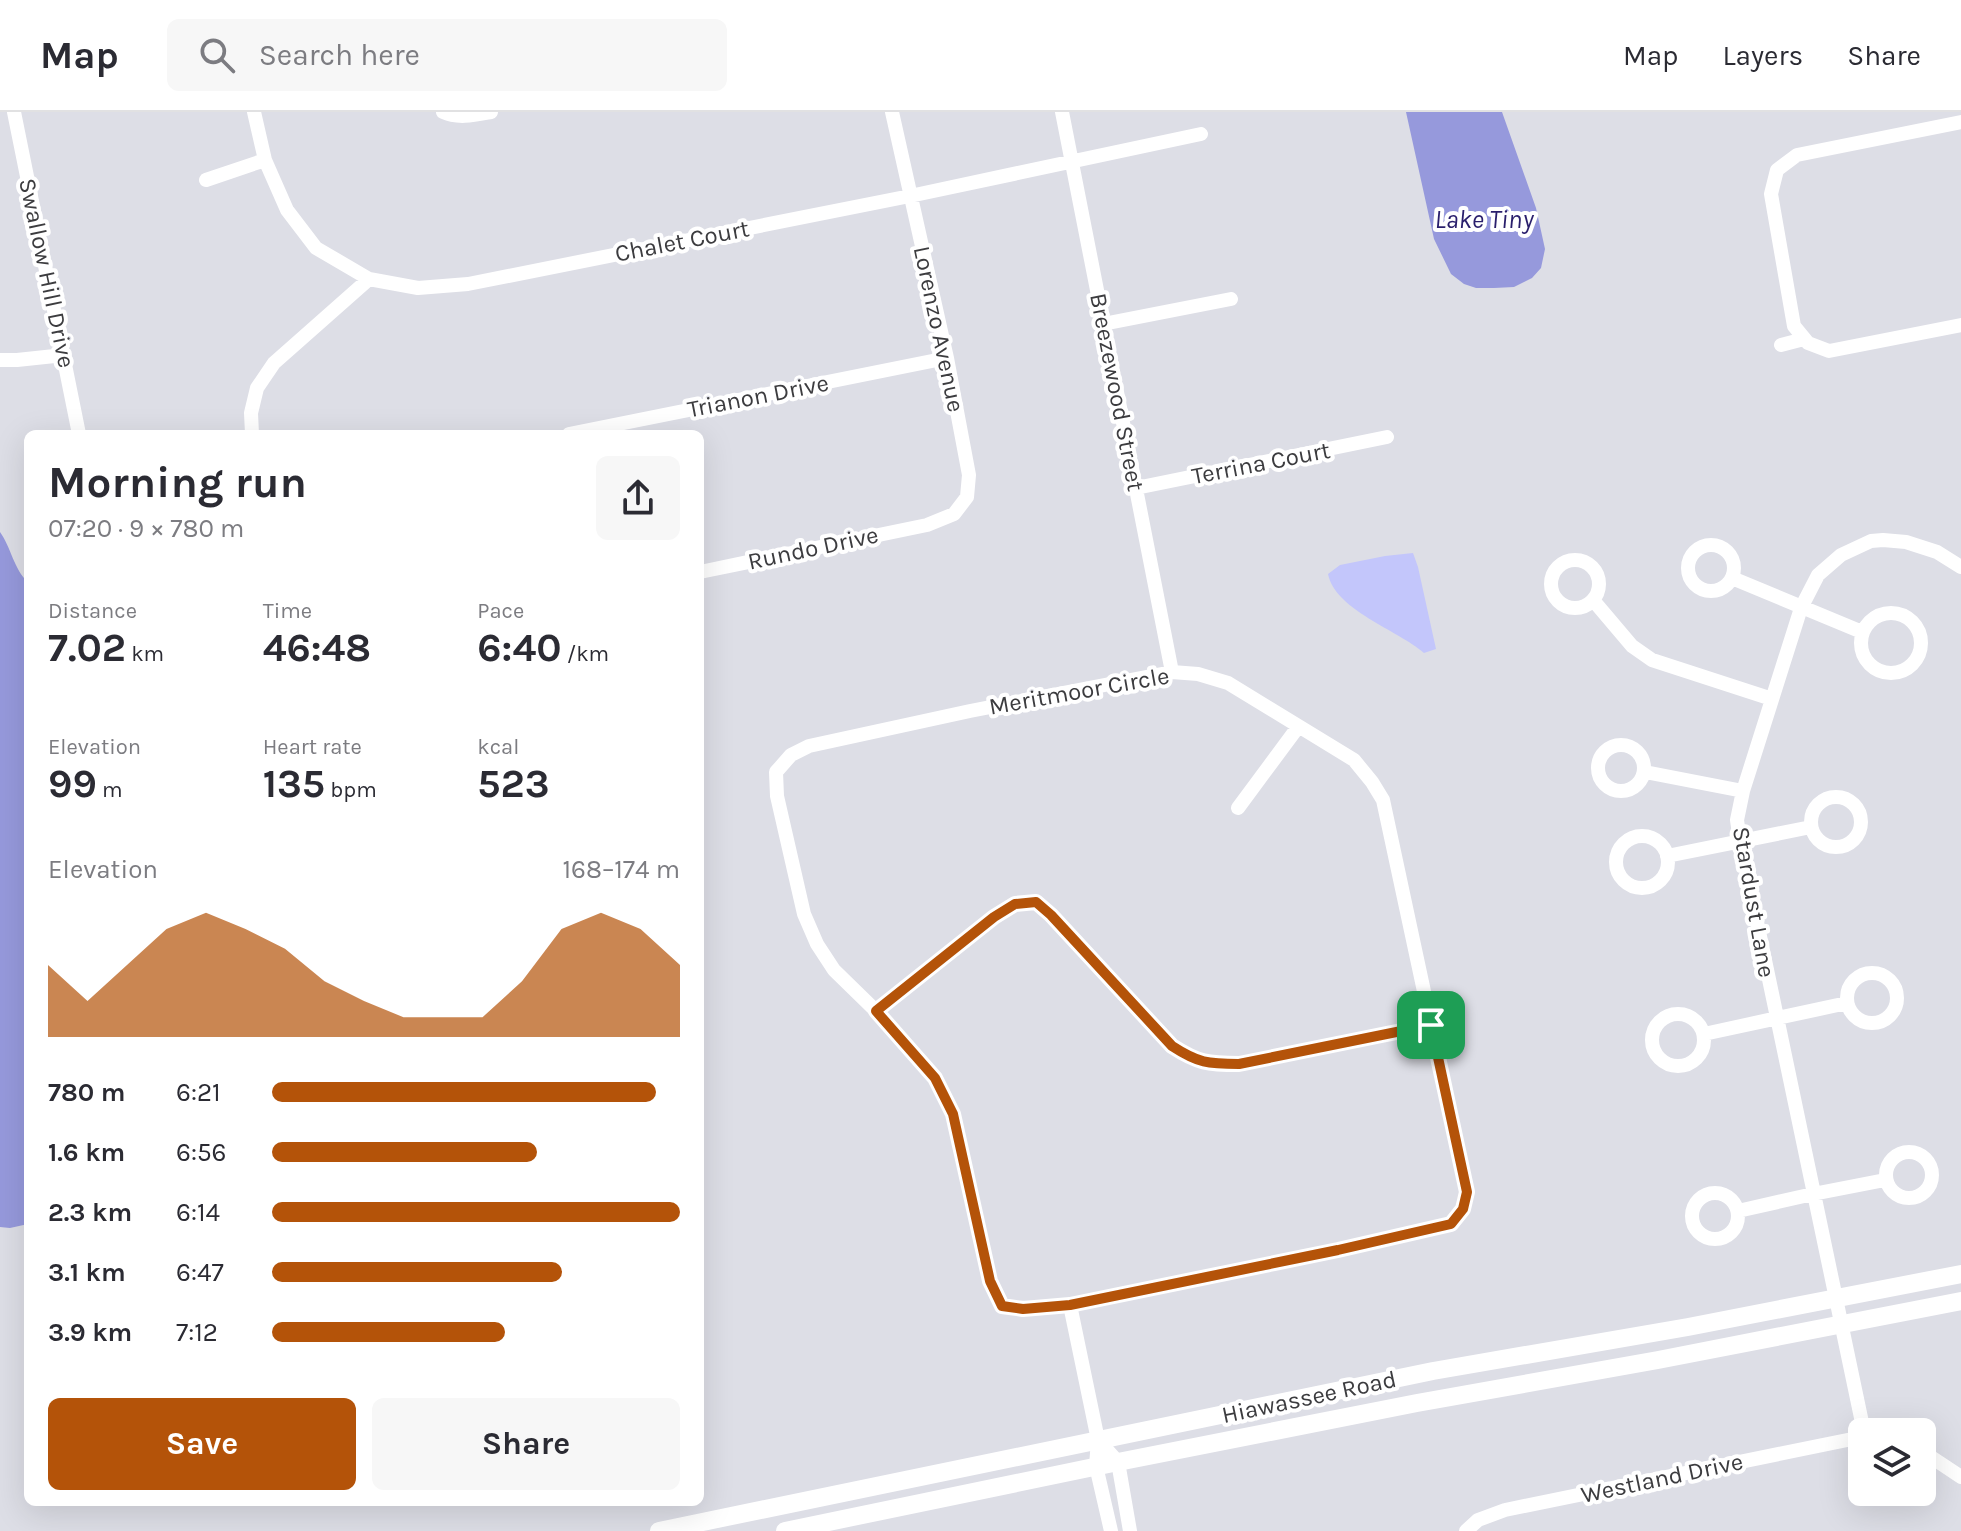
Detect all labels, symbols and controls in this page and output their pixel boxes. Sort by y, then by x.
search box [167,19,727,91]
text: Map [40,33,119,78]
icon: search [195,33,239,77]
text: Search here [259,37,420,73]
text: Map [1623,39,1678,72]
text: Layers [1722,39,1803,72]
text: Share [1847,39,1921,72]
street label: Swallow Hill Drive [13,176,81,370]
water label: Lake Tiny [1434,204,1534,235]
street label: Chalet Court [612,214,752,268]
street label: Lorenzo Avenue [908,243,970,415]
street label: Breezewood Street [1084,290,1150,494]
street label: Trianon Drive [685,369,831,423]
street label: Terrina Court [1189,436,1333,490]
button: share [596,456,680,540]
text: Morning run [48,457,307,508]
text: 07:20 · 9 × 780 m [48,513,244,544]
street label: Rundo Drive [745,520,881,576]
text: Distance [48,598,137,624]
text: Time [263,598,312,624]
text: Pace [477,598,524,624]
text: 7.02 [48,624,126,671]
text: 46:48 [263,624,371,671]
text: 6:40 [477,624,562,671]
text: km [126,641,164,667]
text: /km [562,641,609,667]
street label: Meritmoor Circle [987,661,1171,721]
text: Elevation [48,734,141,760]
text: Heart rate [263,734,362,760]
text: kcal [477,734,519,760]
text: 99 [48,760,97,807]
text: 135 [263,760,325,807]
text: 523 [477,760,550,807]
text: m [97,777,123,803]
text: bpm [325,777,377,803]
street label: Stardust Lane [1727,824,1781,980]
text: Elevation [48,854,158,885]
text: 168–174 m [562,854,680,885]
pin [1397,991,1465,1059]
icon: arrive [1409,1003,1453,1047]
text: 780 m [48,1077,125,1108]
text: 6:21 [176,1077,221,1108]
text: 1.6 km [48,1137,125,1168]
text: 6:56 [176,1137,226,1168]
text: 2.3 km [48,1197,132,1228]
text: 6:14 [176,1197,220,1228]
text: 3.1 km [48,1257,126,1288]
text: 6:47 [176,1257,224,1288]
text: 3.9 km [48,1317,132,1348]
text: 7:12 [176,1317,218,1348]
street label: Hiawassee Road [1219,1365,1399,1429]
button: Save [48,1398,356,1490]
button: Share [372,1398,680,1490]
map controls [1848,1418,1936,1506]
button: layers [1848,1418,1936,1506]
street label: Westland Drive [1578,1447,1746,1509]

